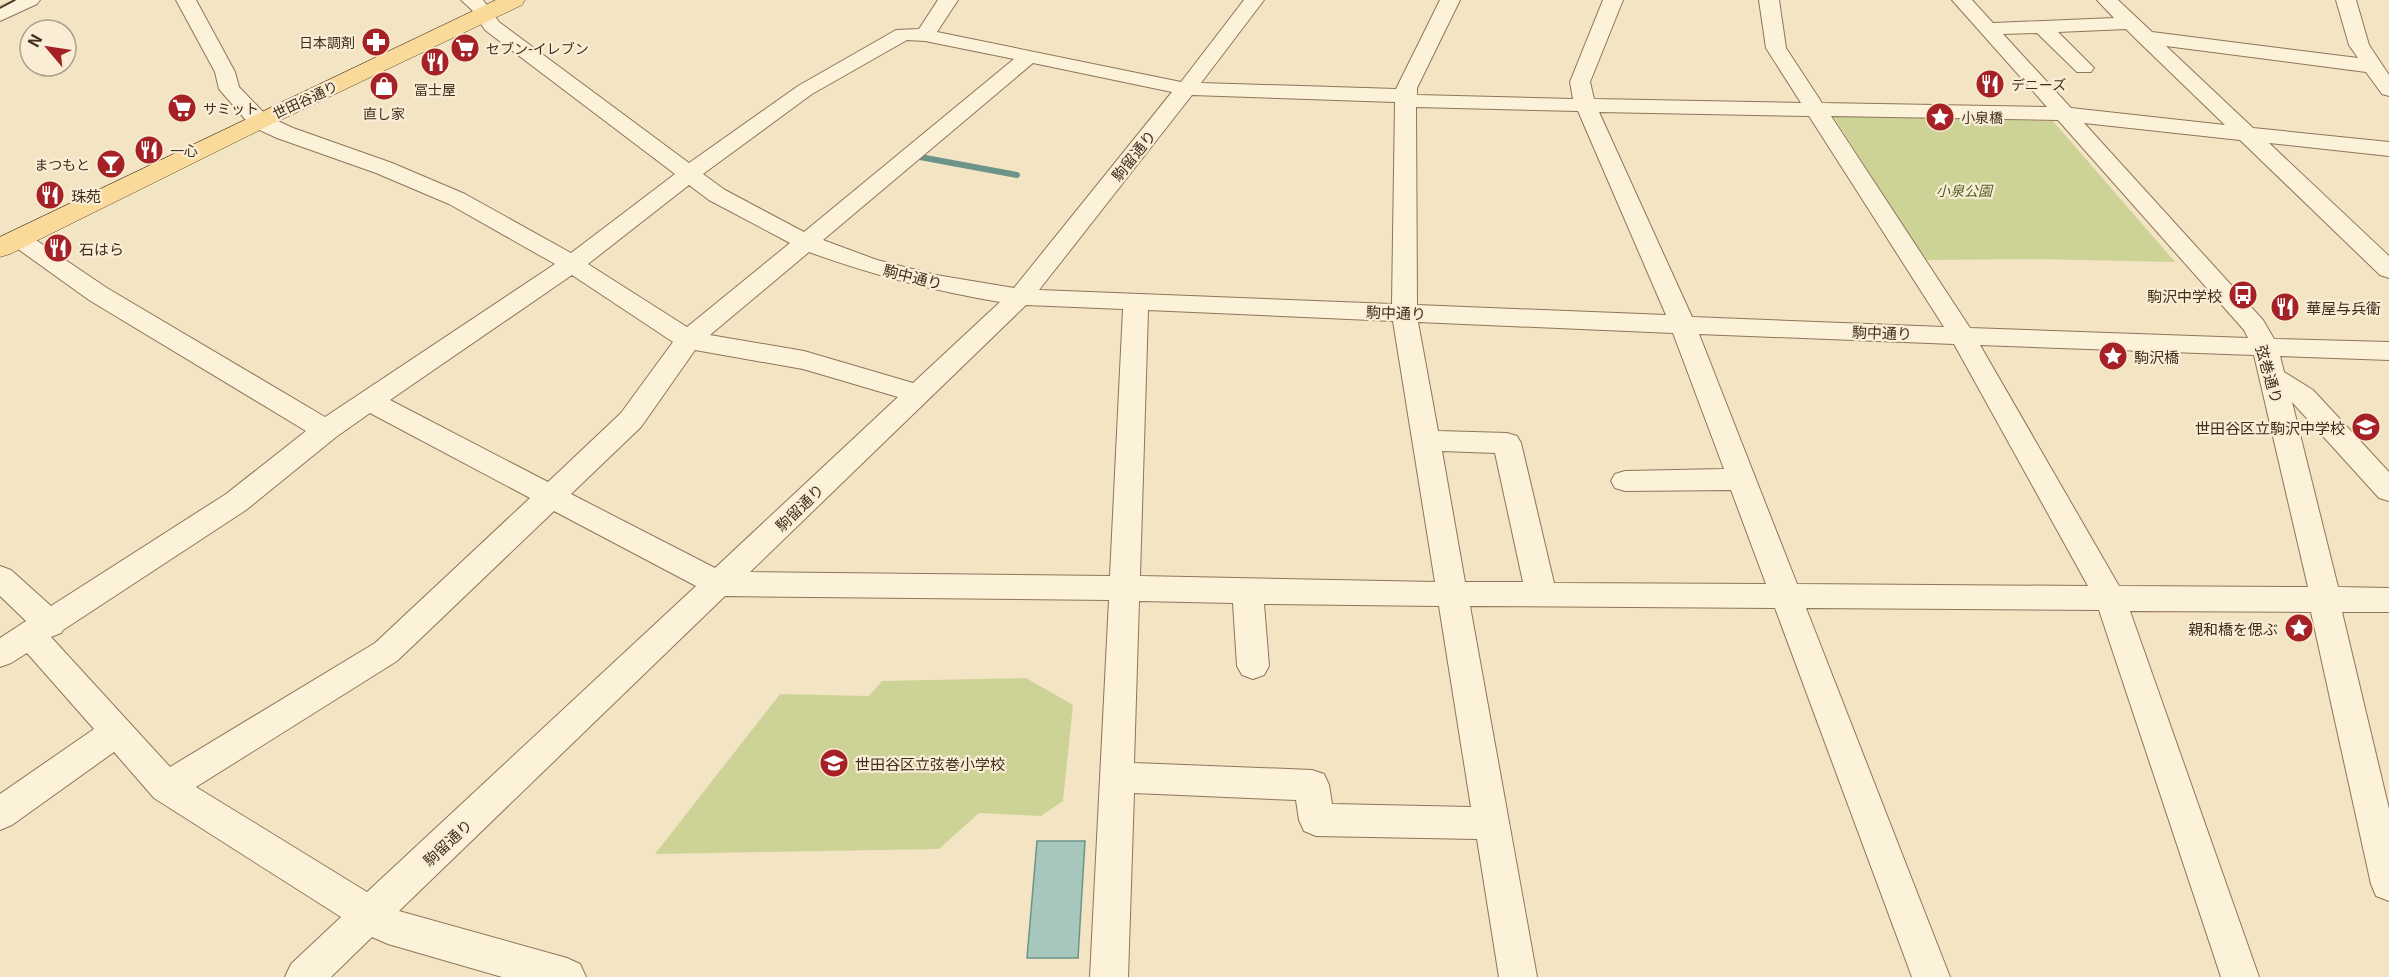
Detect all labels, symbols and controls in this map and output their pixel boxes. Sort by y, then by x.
north arrow [18,18,78,78]
pharmacy icon: 日本調剤 [360,26,392,58]
text: N [21,29,47,51]
place label: 日本調剤 [299,32,355,52]
supermarket icon: セブン-イレブン [449,32,481,64]
place label: セブン-イレブン [486,38,589,58]
restaurant icon: 冨士屋 [419,46,451,78]
restaurant icon: デニーズ [1974,68,2006,100]
shop icon: 直し家 [368,70,400,102]
place label: デニーズ [2011,74,2066,94]
street label: 世田谷通り [269,75,341,123]
place label: 冨士屋 [414,79,456,99]
supermarket icon: サミット [166,92,198,124]
place label: サミット [203,98,259,118]
place icon: 小泉橋 [1924,101,1956,133]
place label: 直し家 [363,103,405,123]
place label: 小泉橋 [1961,107,2003,127]
street label: 駒留通り [1106,125,1160,185]
restaurant icon: 一心 [133,134,165,166]
place label: 一心 [170,140,198,160]
bar icon: まつもと [95,148,127,180]
place label: まつもと [34,154,90,174]
restaurant icon: 珠苑 [34,179,66,211]
park label: 小泉公園 [1936,180,1994,200]
place label: 珠苑 [71,185,101,206]
restaurant icon: 石はら [42,232,74,264]
place label: 石はら [79,238,124,259]
street label: 駒中通り [881,259,945,293]
bus stop icon: 駒沢中学校 [2227,279,2259,311]
place label: 駒沢中学校 [2147,285,2222,306]
restaurant icon: 華屋与兵衛 [2269,291,2301,323]
place label: 華屋与兵衛 [2306,297,2381,318]
street label: 駒中通り [1366,300,1426,324]
street label: 駒中通り [1852,320,1912,344]
place icon: 駒沢橋 [2097,340,2129,372]
street label: 弦巻通り [2252,342,2288,406]
place label: 駒沢橋 [2134,346,2179,367]
school or university icon: 世田谷区立駒沢中学校 [2350,411,2382,443]
place label: 世田谷区立駒沢中学校 [2195,417,2345,438]
street label: 駒留通り [770,479,828,535]
place icon: 親和橋を偲ぶ [2283,612,2315,644]
place label: 親和橋を偲ぶ [2188,618,2278,639]
school or university icon: 世田谷区立弦巻小学校 [818,747,850,779]
place label: 世田谷区立弦巻小学校 [855,753,1005,774]
street label: 駒留通り [418,814,476,870]

